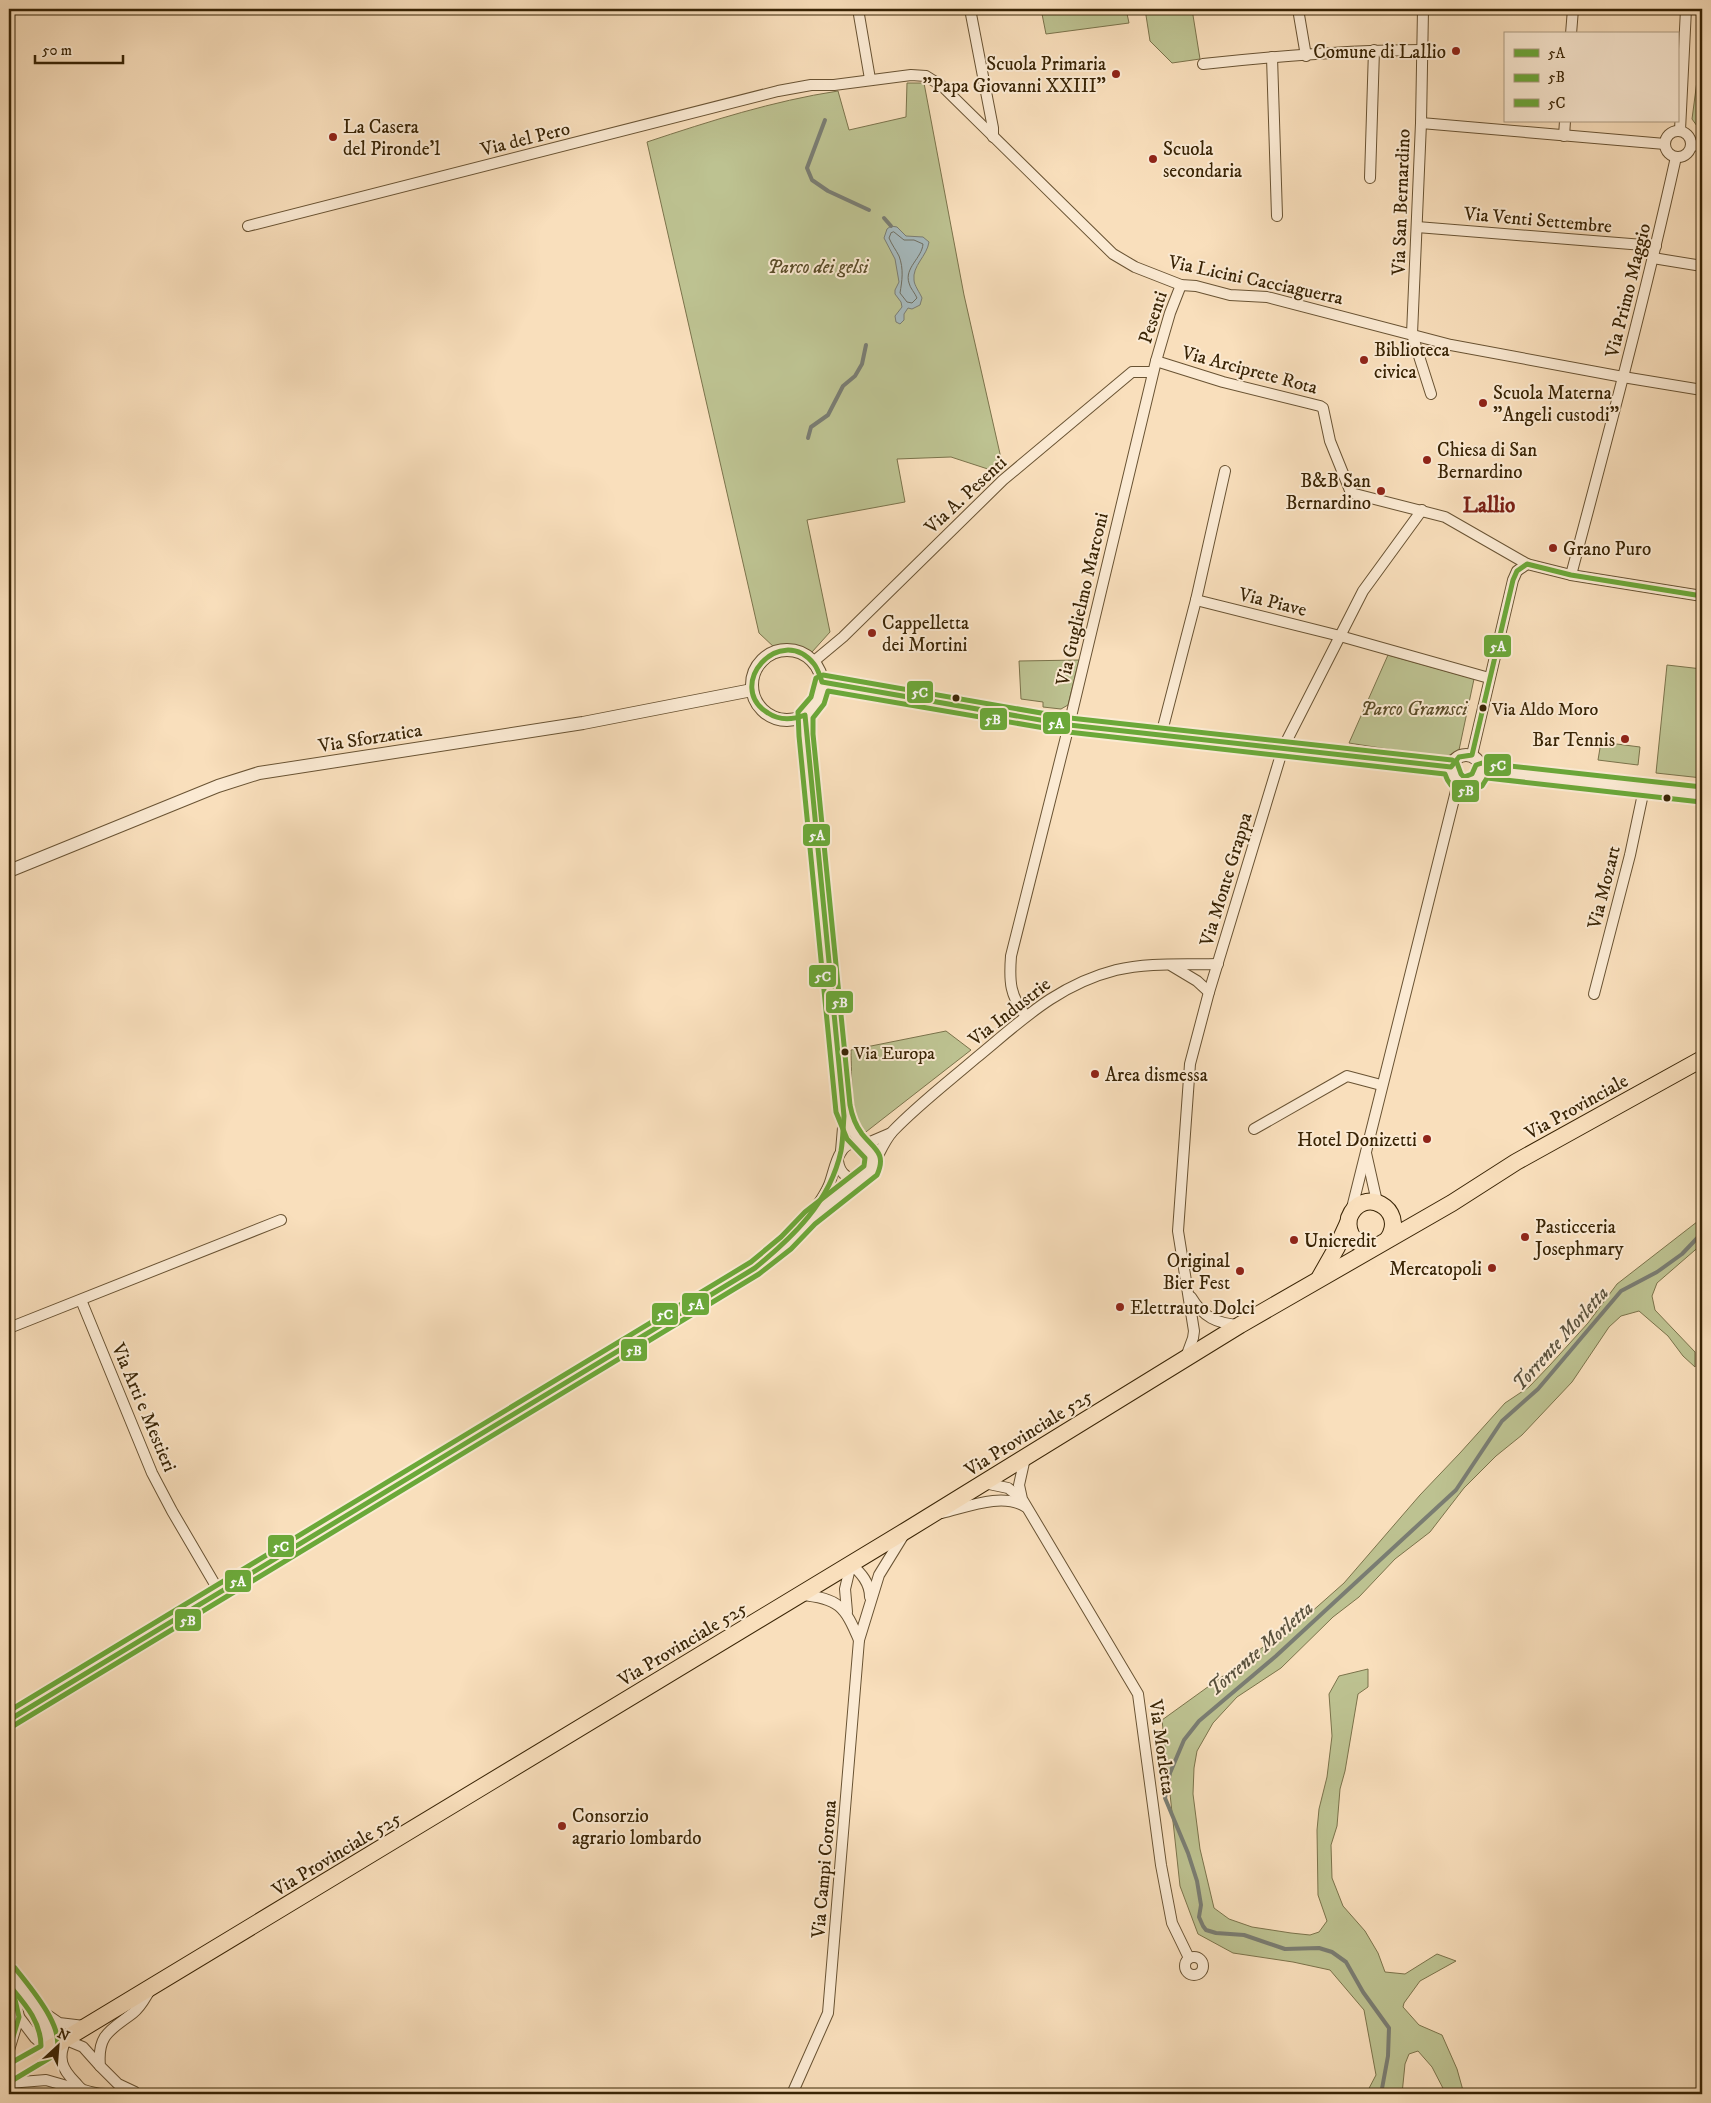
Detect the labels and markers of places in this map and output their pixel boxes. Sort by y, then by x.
place label: Comune di Lallio [1313,41,1446,64]
marker: Comune di Lallio [1450,45,1462,57]
place label: Scuola Primaria "Papa Giovanni XXIII" [923,53,1106,98]
marker: Scuola Primaria "Papa Giovanni XXIII" [1110,68,1122,80]
place label: La Casera del Pironde'l [343,116,440,161]
marker: La Casera del Pironde'l [327,131,339,143]
place label: Scuola secondaria [1163,138,1242,183]
marker: Scuola secondaria [1147,153,1159,165]
place label: Biblioteca civica [1374,339,1450,384]
marker: Biblioteca civica [1358,354,1370,366]
place label: Scuola Materna "Angeli custodi" [1493,382,1619,427]
marker: Scuola Materna "Angeli custodi" [1477,397,1489,409]
place label: Chiesa di San Bernardino [1437,439,1537,484]
marker: Chiesa di San Bernardino [1421,454,1433,466]
place label: B&B San Bernardino [1286,470,1371,515]
marker: B&B San Bernardino [1375,485,1387,497]
place label: Grano Puro [1563,538,1651,561]
marker: Grano Puro [1547,542,1559,554]
place label: Cappelletta dei Mortini [882,612,969,657]
marker: Cappelletta dei Mortini [866,627,878,639]
unlabelled marker [951,693,961,703]
place label: Via Aldo Moro [1491,699,1598,721]
marker: Via Aldo Moro [1478,703,1488,713]
place label: Bar Tennis [1532,729,1615,752]
marker: Bar Tennis [1619,733,1631,745]
unlabelled marker [1662,793,1672,803]
place label: Via Europa [853,1043,935,1065]
marker: Via Europa [840,1047,850,1057]
place label: Area dismessa [1105,1064,1208,1087]
marker: Area dismessa [1089,1068,1101,1080]
place label: Hotel Donizetti [1297,1129,1417,1152]
marker: Hotel Donizetti [1421,1133,1433,1145]
place label: Pasticceria Josephmary [1533,1216,1624,1261]
place label: Unicredit [1304,1230,1377,1253]
marker: Pasticceria Josephmary [1519,1231,1531,1243]
marker: Unicredit [1288,1234,1300,1246]
place label: Original Bier Fest [1163,1250,1230,1295]
place label: Mercatopoli [1389,1258,1482,1281]
marker: Mercatopoli [1486,1262,1498,1274]
marker: Original Bier Fest [1234,1265,1246,1277]
place label: Elettrauto Dolci [1130,1297,1255,1320]
marker: Elettrauto Dolci [1114,1301,1126,1313]
place label: Consorzio agrario lombardo [572,1805,702,1850]
marker: Consorzio agrario lombardo [556,1820,568,1832]

